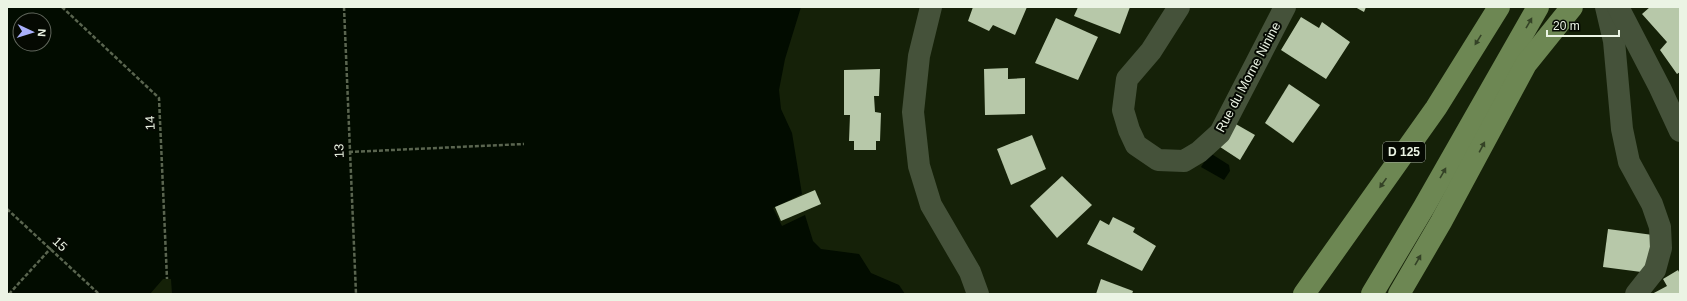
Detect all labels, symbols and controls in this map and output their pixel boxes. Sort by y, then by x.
north arrow [12,12,52,52]
scale bar [1547,12,1619,38]
one-way arrow [1525,18,1532,29]
street label: Rue du Morne Ninine [1213,19,1283,135]
text: 20 m [1553,19,1580,33]
text: N [36,28,48,37]
one-way arrow [1474,35,1482,45]
street label: 14 [142,115,158,131]
one-way arrow [1478,141,1485,153]
road number: D 125 [1383,142,1425,162]
street label: 13 [331,144,347,158]
one-way arrow [1440,167,1447,179]
one-way arrow [1379,178,1387,188]
street label: 15 [50,234,70,254]
one-way arrow [1415,254,1422,266]

